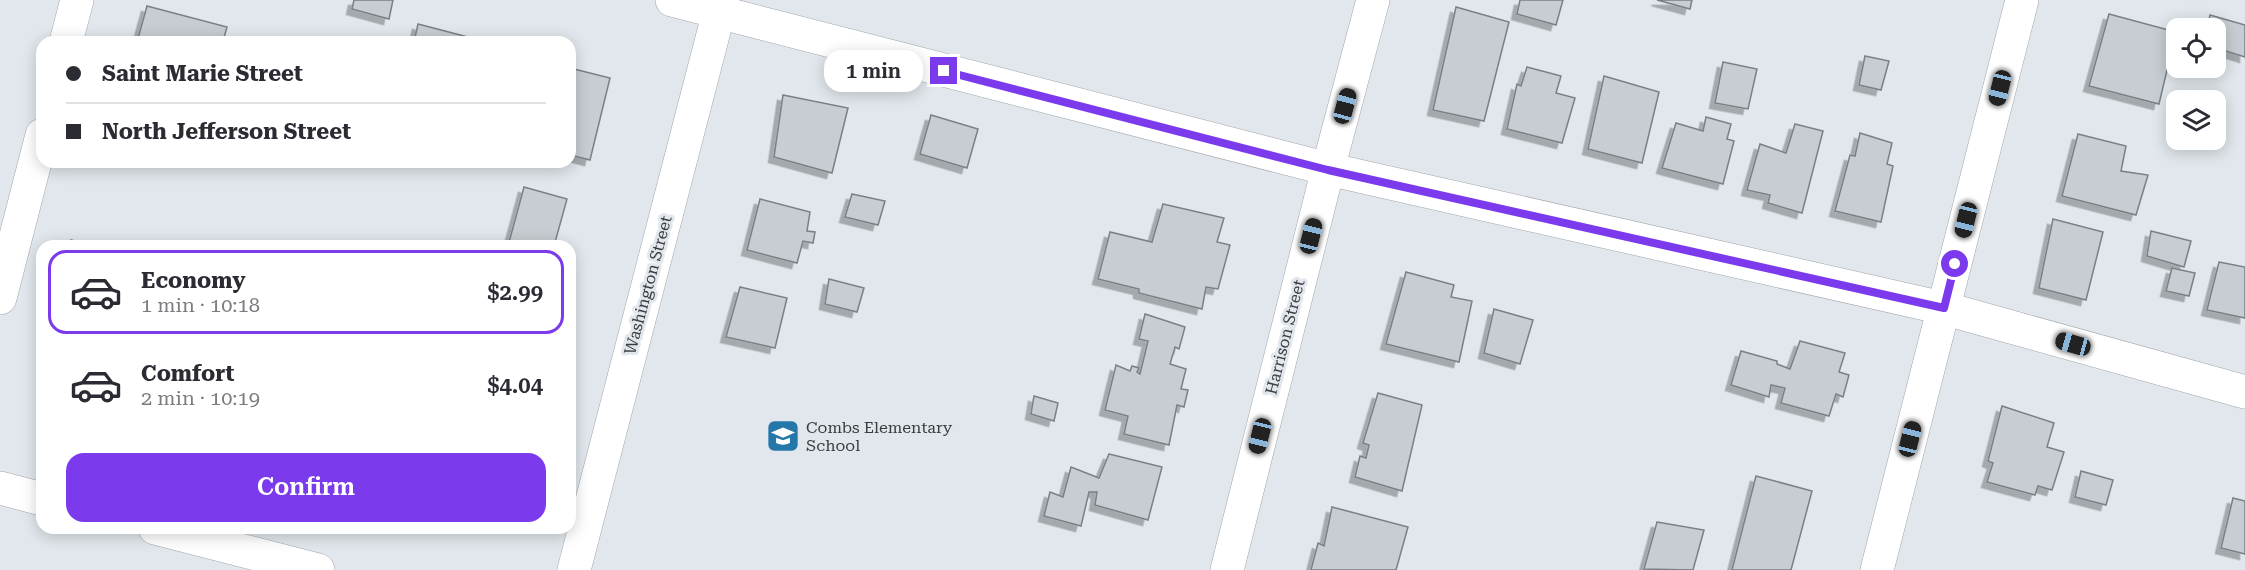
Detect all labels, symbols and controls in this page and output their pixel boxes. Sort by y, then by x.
map controls [2166,18,2226,150]
button: locate [2166,18,2226,78]
callout: 1 min [824,50,923,92]
route end [930,57,957,84]
text: 1 min [846,59,901,83]
text: Saint Marie Street [102,61,303,86]
car [1987,68,2013,108]
car [1332,86,1358,126]
button: layers [2166,90,2226,150]
text: North Jefferson Street [102,119,351,144]
car [1953,200,1979,240]
street label: Washington Street [620,214,676,356]
car [1298,216,1324,256]
route start [1941,250,1968,277]
icon: car [69,265,123,319]
text: Economy [141,268,245,293]
street label: Harrison Street [1262,278,1308,396]
text: $2.99 [487,280,543,305]
text: 1 min · 10:18 [141,293,260,317]
car [2053,330,2093,358]
icon: car [69,358,123,412]
text: Comfort [141,361,234,386]
text: $4.04 [487,373,543,398]
text: 2 min · 10:19 [141,386,260,410]
car [1247,416,1273,456]
school or university icon: Combs Elementary School [765,418,801,454]
place label: Combs Elementary School [806,418,953,455]
car [1897,419,1923,459]
button: Confirm [66,453,546,522]

